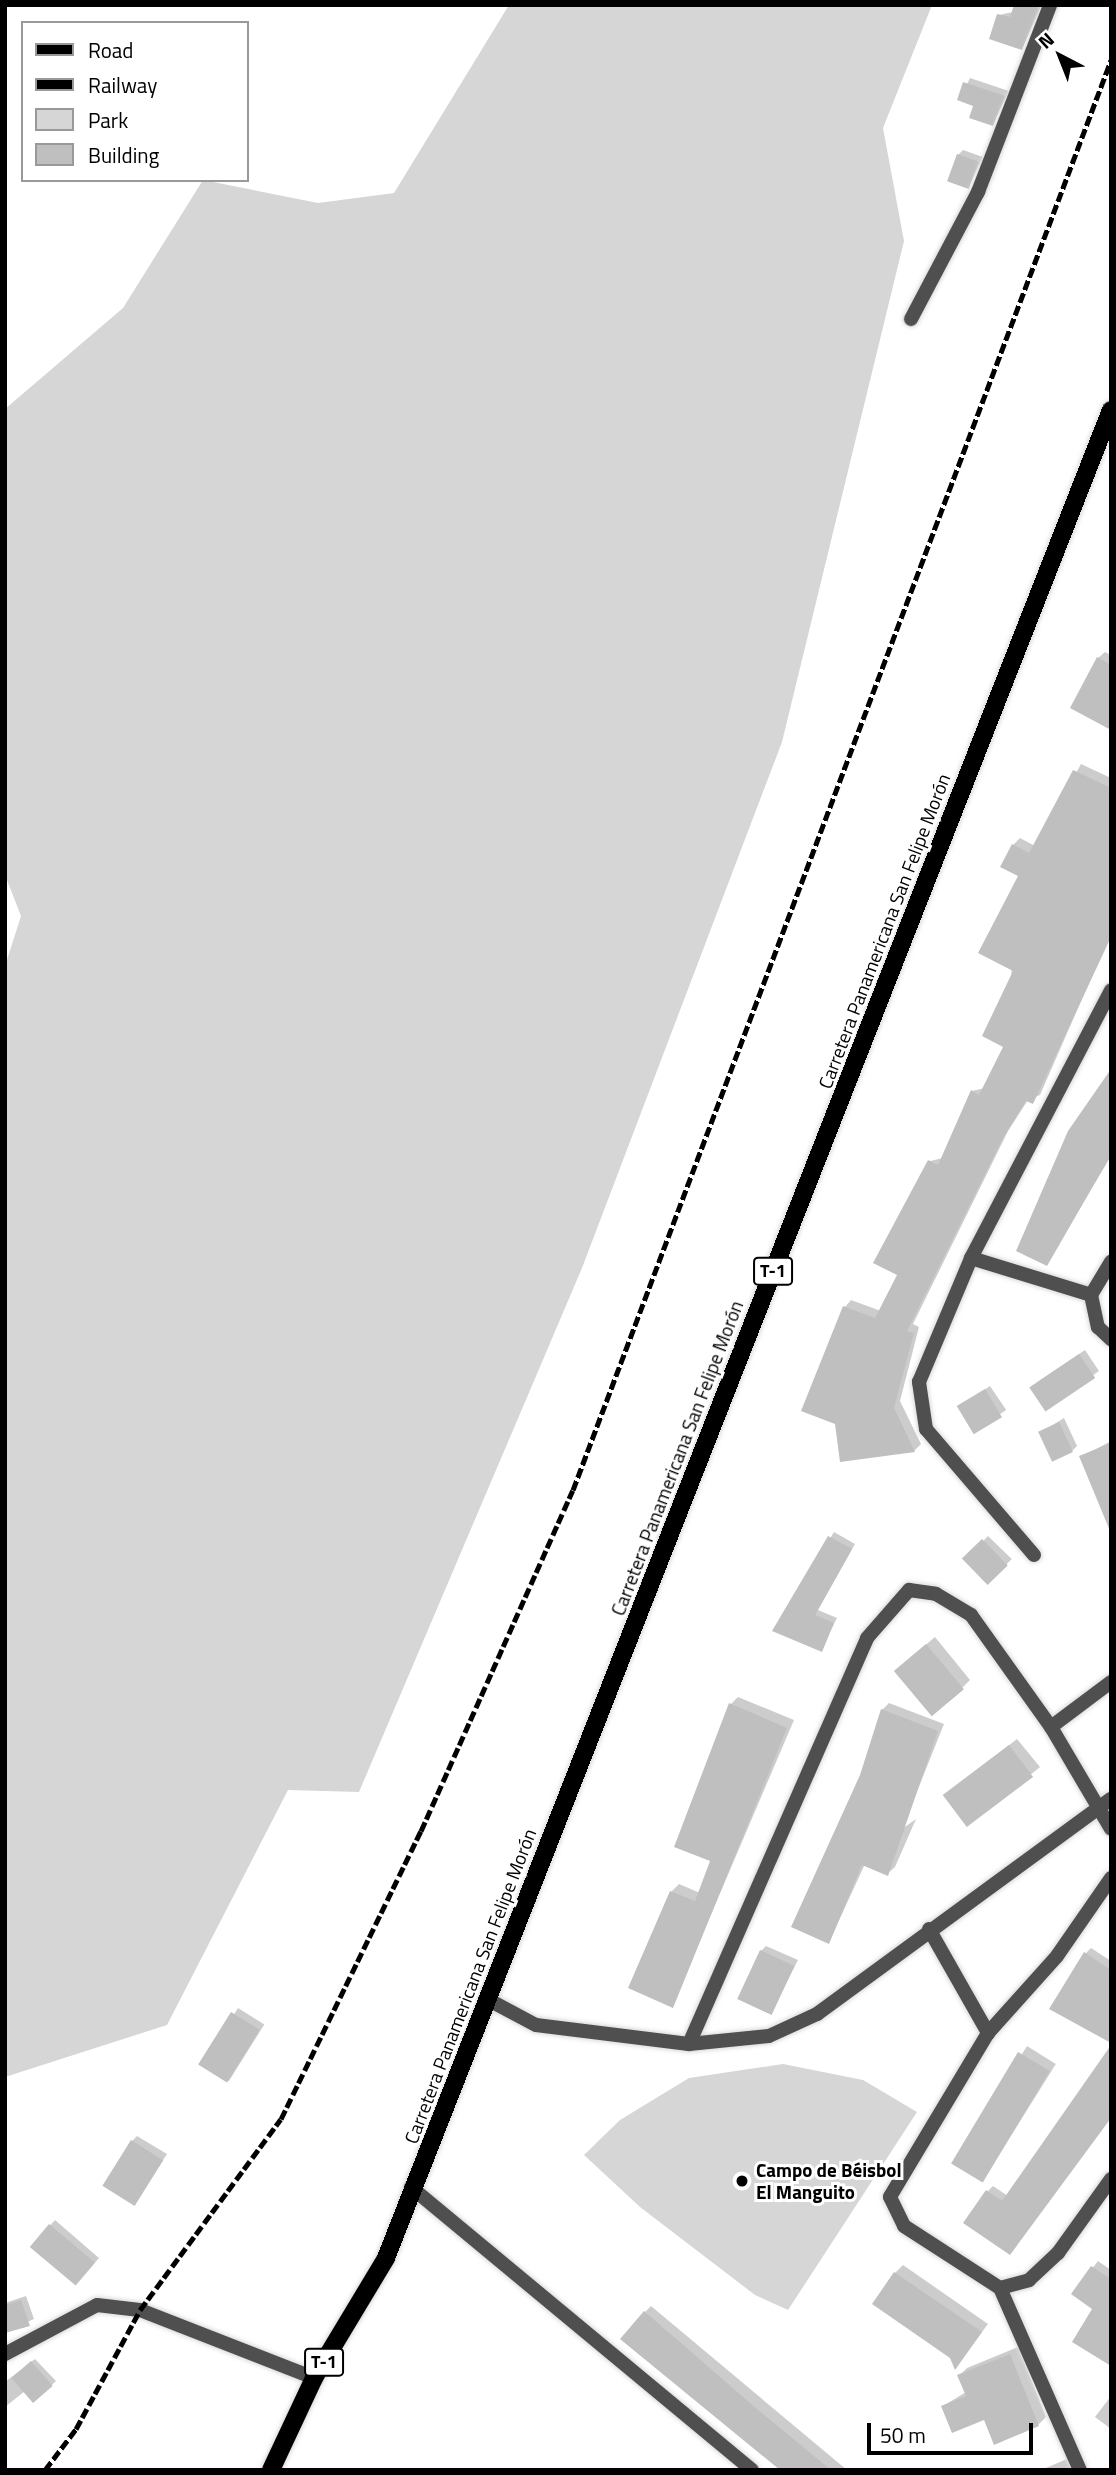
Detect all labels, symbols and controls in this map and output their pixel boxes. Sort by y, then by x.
legend [21,21,248,182]
north arrow [1025,21,1095,91]
text: N [1031,25,1060,55]
text: Road [88,34,133,66]
text: Railway [88,69,157,101]
text: Park [88,104,128,136]
text: Building [88,139,159,171]
street label: Carretera Panamericana San Felipe Morón [813,770,955,1092]
road number: T-1 [752,1256,794,1286]
street label: Carretera Panamericana San Felipe Morón [606,1297,748,1619]
street label: Carretera Panamericana San Felipe Morón [399,1825,541,2147]
place label: Campo de Béisbol El Manguito [756,2159,902,2203]
marker: Campo de Béisbol El Manguito [734,2173,750,2189]
road number: T-1 [303,2348,345,2376]
scale bar [871,2408,1037,2452]
text: 50 m [880,2419,926,2451]

